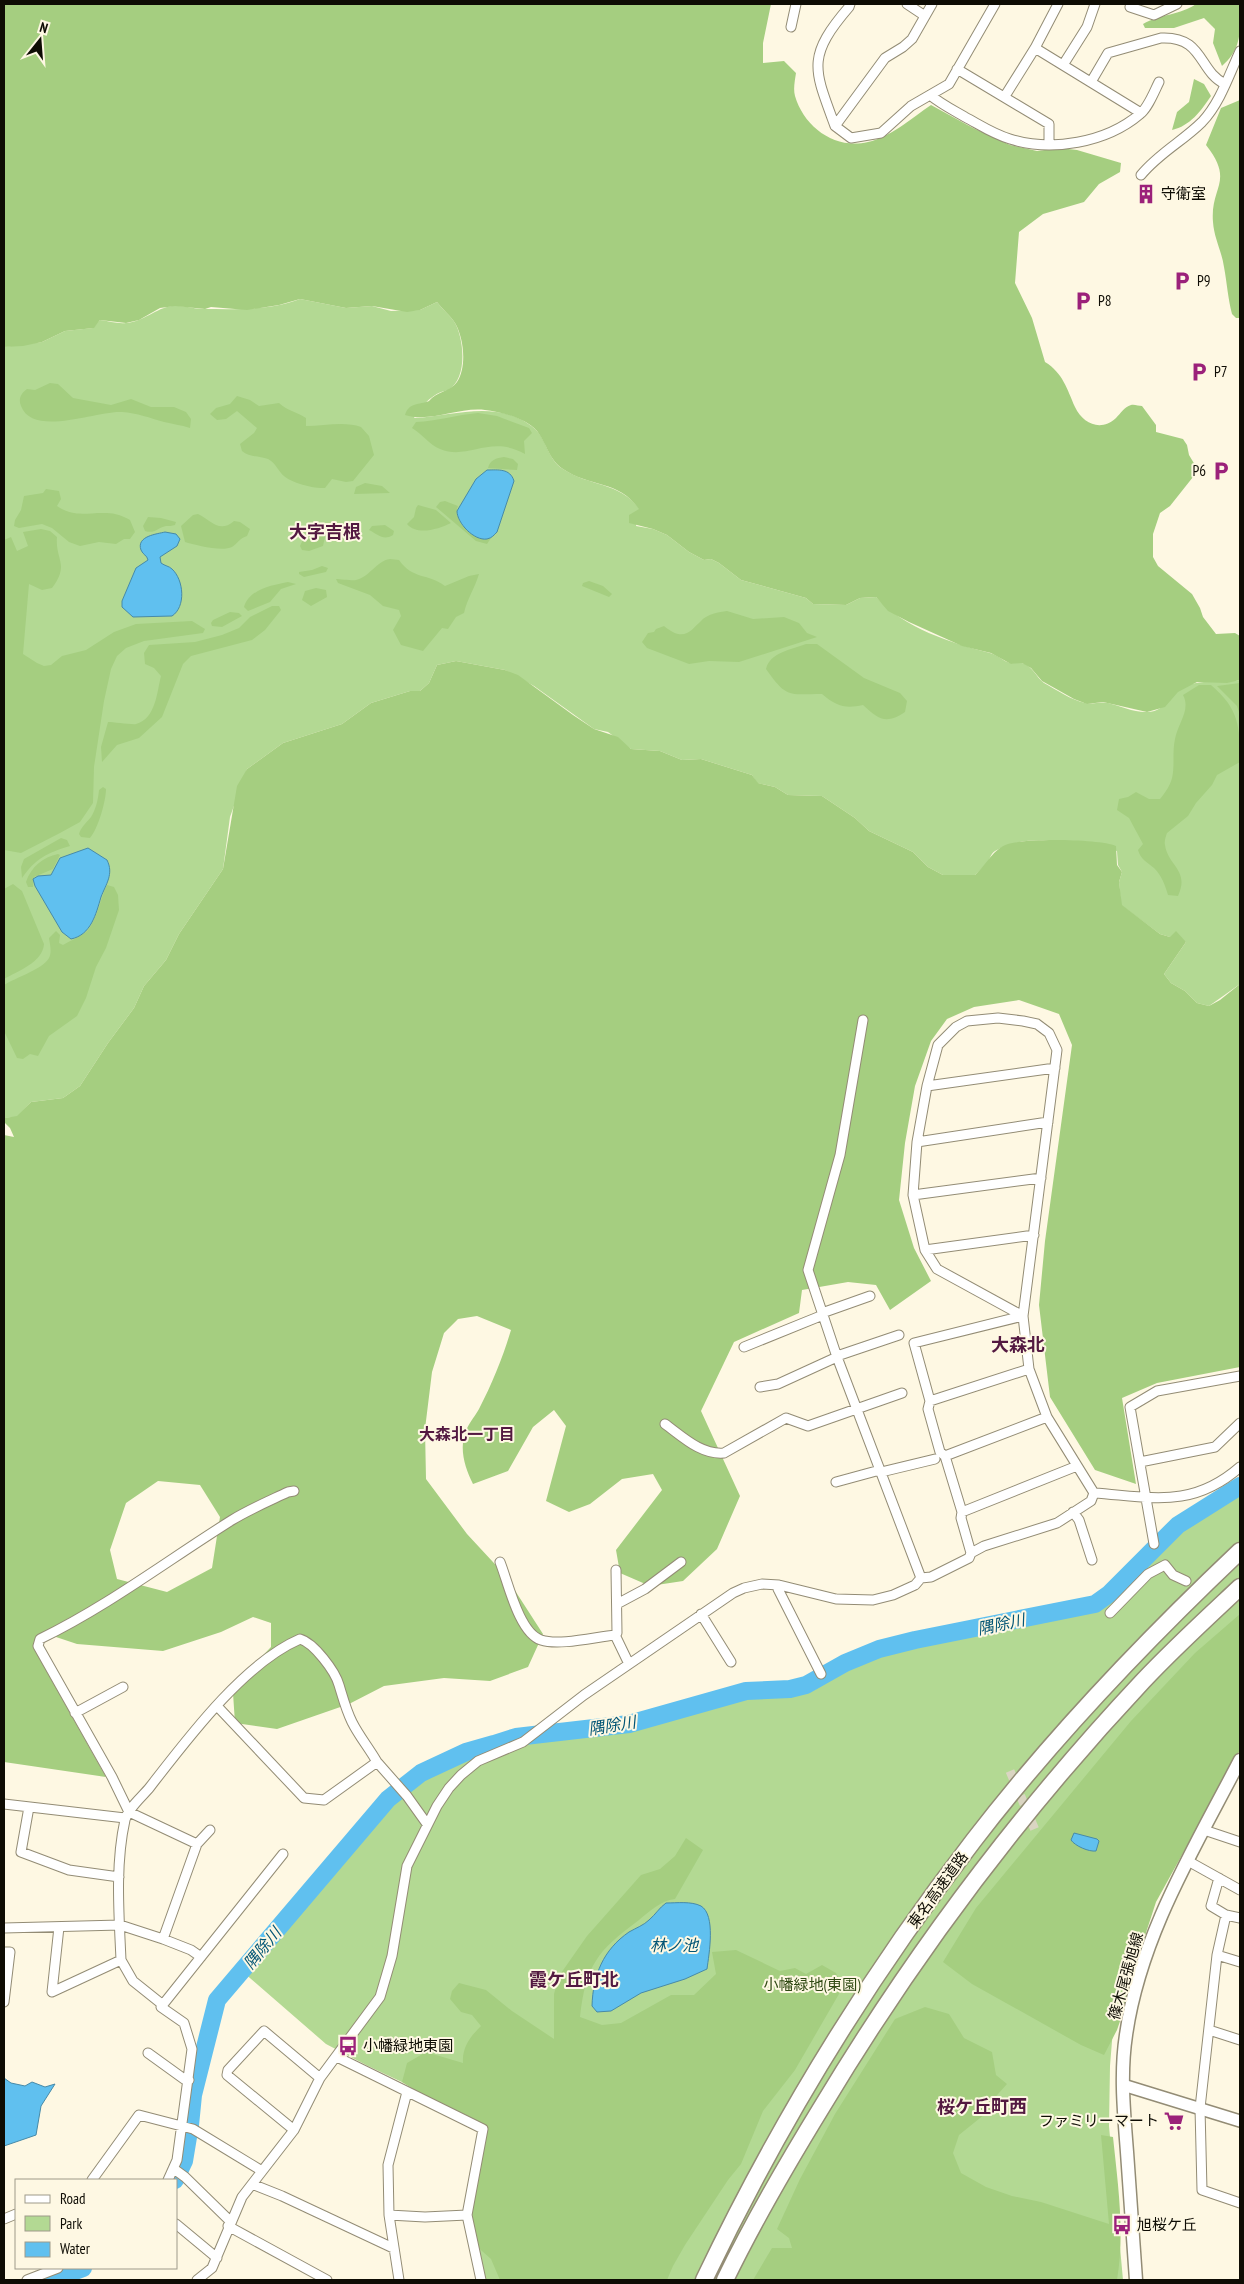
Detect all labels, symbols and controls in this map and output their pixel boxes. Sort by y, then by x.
north arrow [15,15,65,65]
text: N [38,18,50,37]
building icon: 守衛室 [1135,183,1157,205]
place label: 守衛室 [1161,184,1206,203]
parking icon: P9 [1171,270,1193,292]
place label: P9 [1197,271,1211,290]
parking icon: P8 [1072,290,1094,312]
place label: P8 [1098,291,1112,310]
parking icon: P7 [1188,361,1210,383]
place label: P7 [1214,362,1228,381]
parking icon: P6 [1210,460,1232,482]
place label: P6 [1192,461,1206,480]
district label: 大字吉根 [289,520,361,543]
district label: 大森北 [991,1333,1045,1356]
district label: 大森北一丁目 [419,1424,515,1444]
water label: 隅除川 [975,1609,1029,1639]
water label: 隅除川 [587,1711,639,1739]
street label: 東名高速道路 [903,1848,972,1932]
water label: 隅除川 [239,1922,286,1973]
street label: 篠木尾張旭線 [1104,1930,1147,2022]
water label: 林ノ池 [650,1935,700,1955]
district label: 霞ケ丘町北 [529,1968,619,1991]
park label: 小幡緑地(東園) [764,1975,861,1994]
bus stop icon: 小幡緑地東園 [337,2035,359,2057]
place label: 小幡緑地東園 [363,2036,453,2055]
district label: 桜ケ丘町西 [937,2095,1027,2118]
supermarket icon: ファミリーマート [1163,2110,1185,2132]
place label: ファミリーマート [1039,2111,1159,2130]
legend [15,2179,178,2269]
text: Road [60,2189,86,2208]
text: Park [60,2214,82,2233]
bus stop icon: 旭桜ケ丘 [1111,2214,1133,2236]
place label: 旭桜ケ丘 [1137,2215,1197,2234]
text: Water [60,2239,91,2258]

